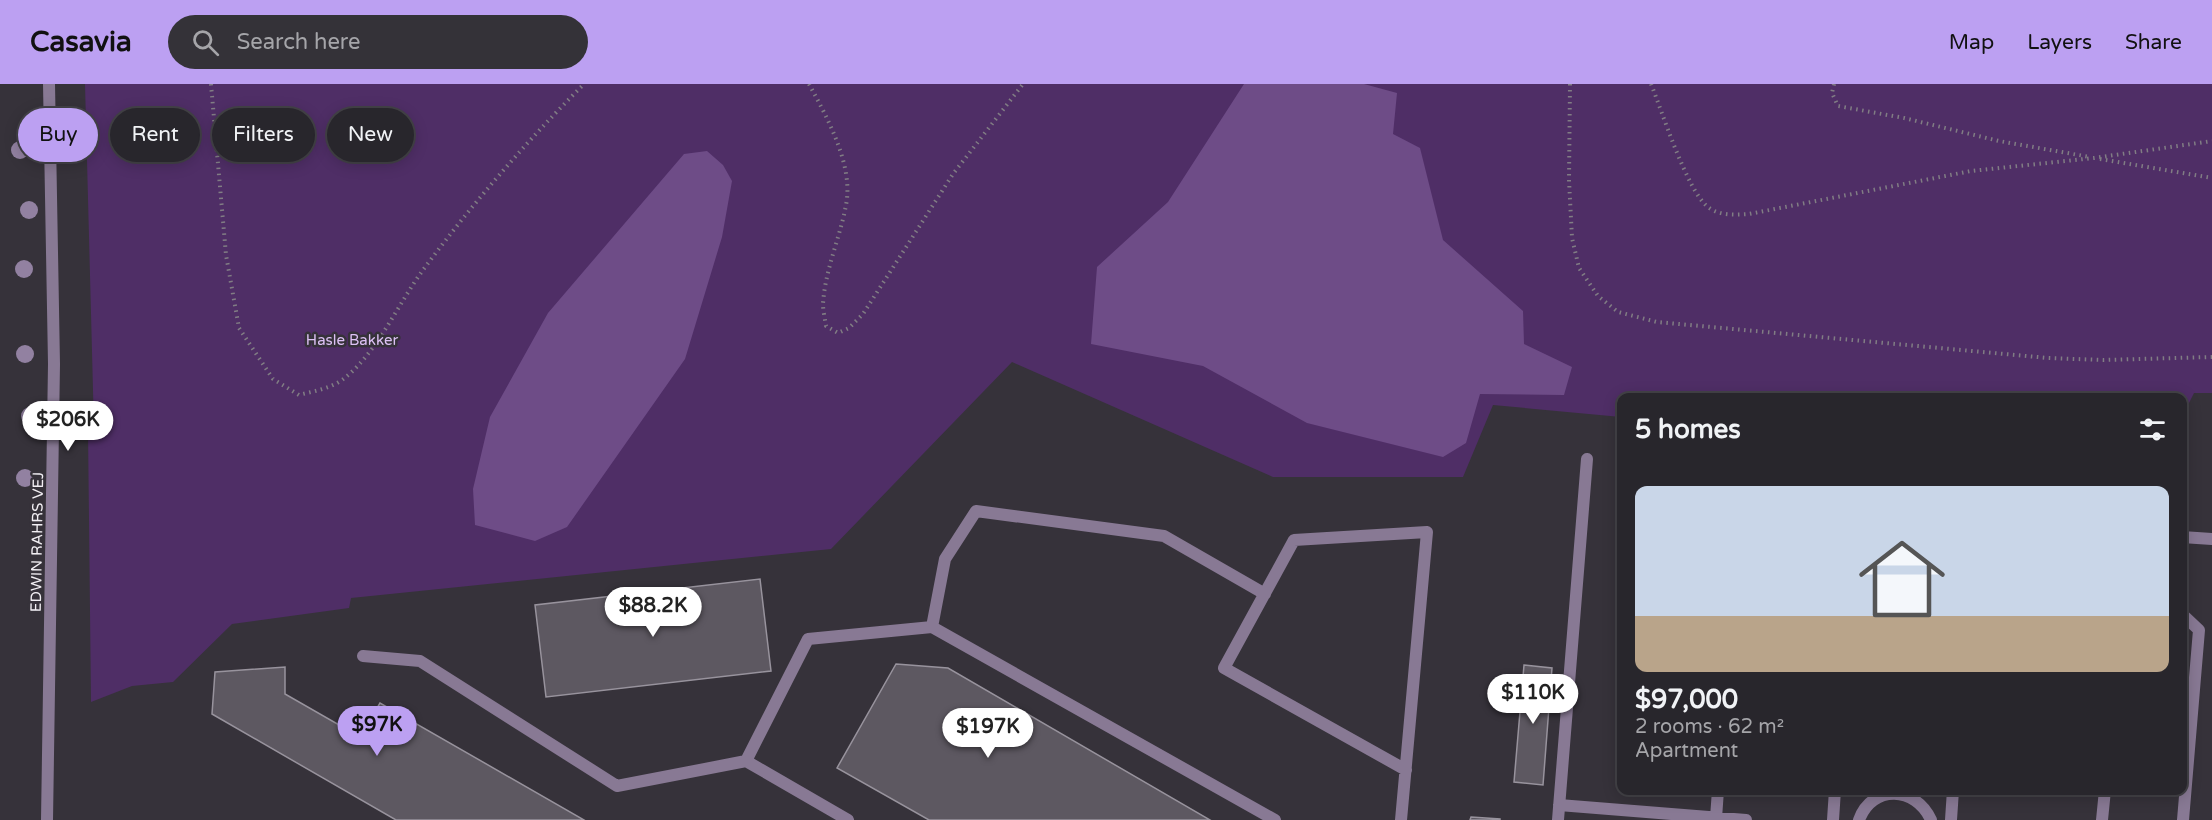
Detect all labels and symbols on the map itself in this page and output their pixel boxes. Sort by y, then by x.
park label: Hasle Bakker [306,331,398,349]
pin: $206K [26,401,110,452]
street label: EDWIN RAHRS VEJ [27,472,47,612]
pin: $88.2K [604,587,702,638]
pin: $110K [1491,674,1575,725]
pin: $97K [341,706,413,757]
pin: $197K [946,708,1030,759]

